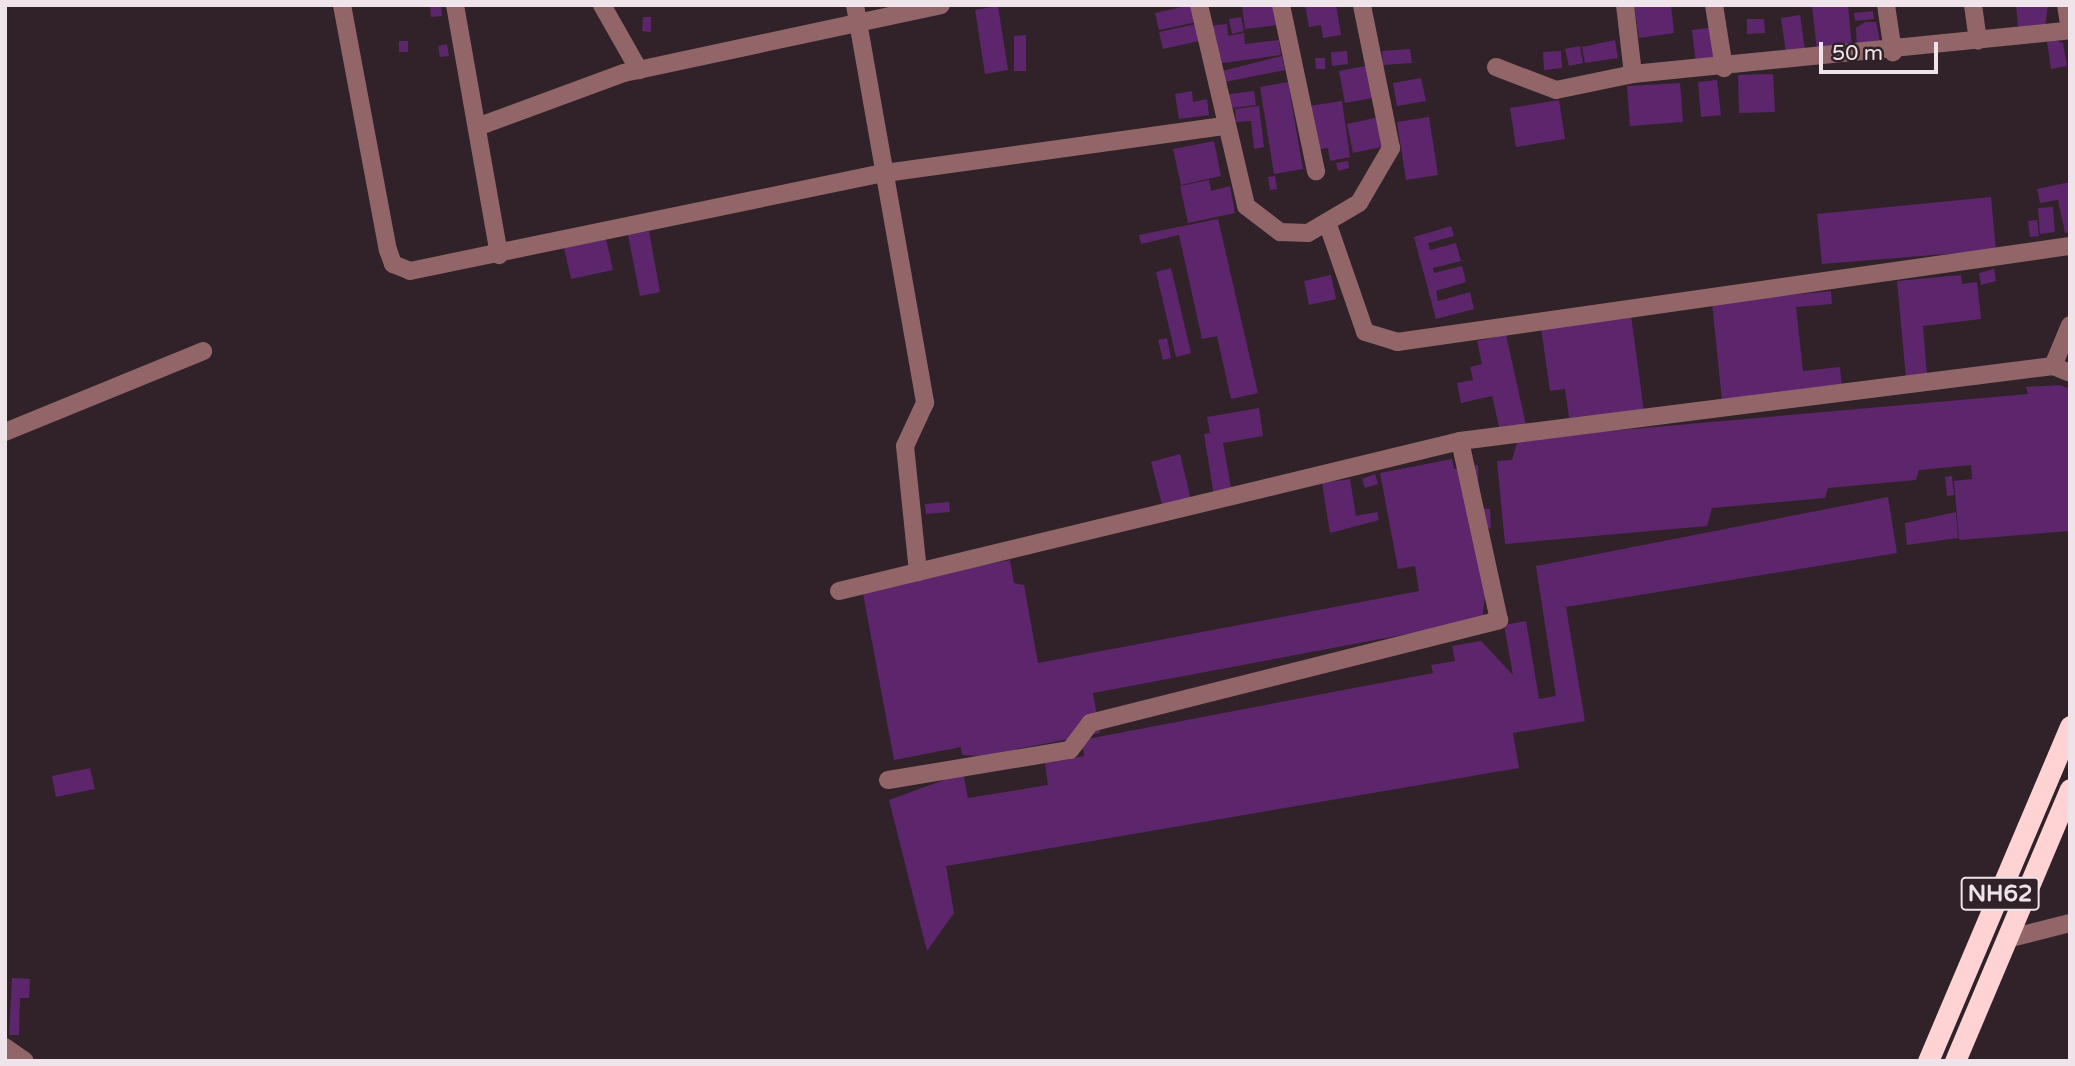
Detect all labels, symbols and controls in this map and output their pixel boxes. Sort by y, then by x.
scale bar [1823,28,1942,72]
text: 50 m [1832,41,1883,66]
road number: NH62 [1960,874,2040,914]

